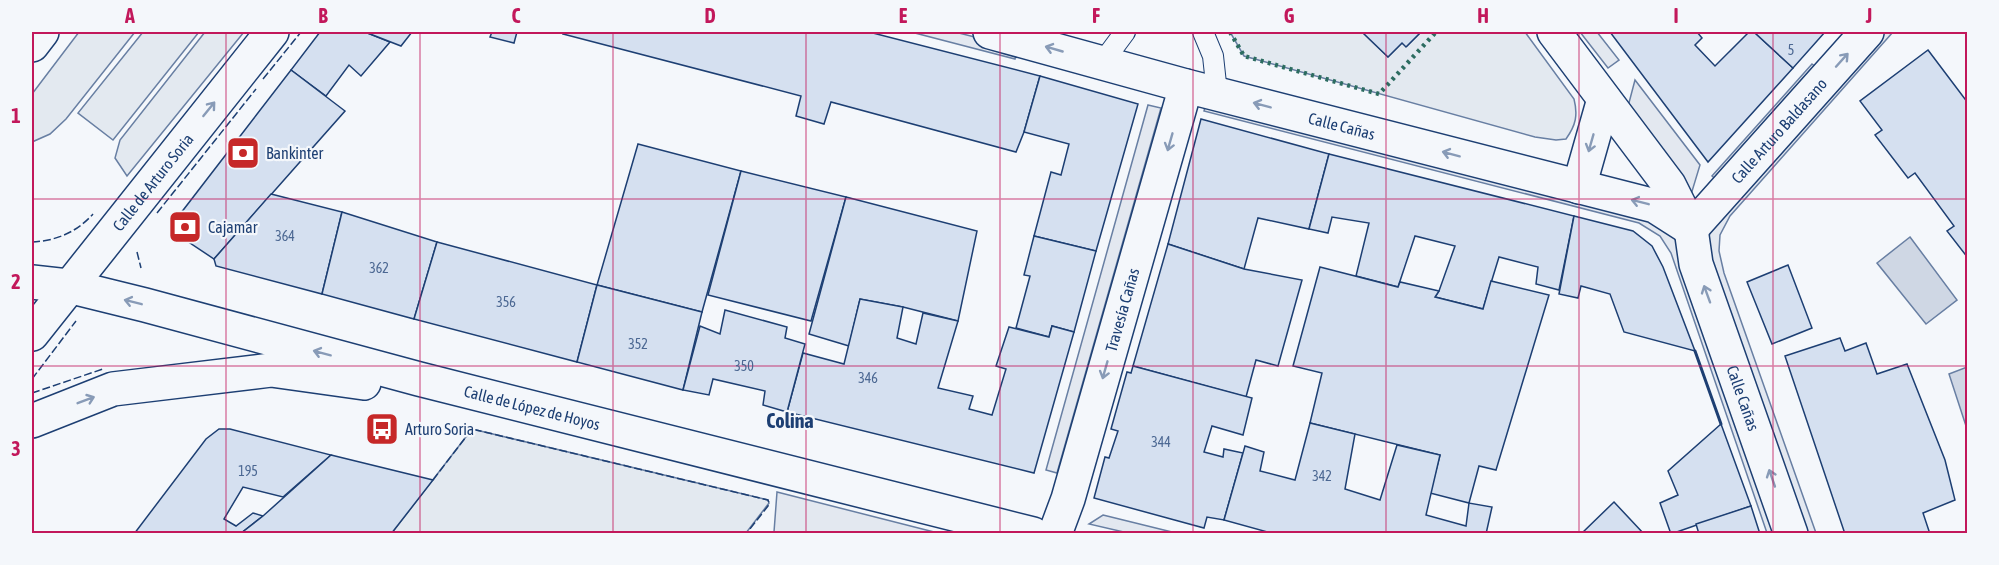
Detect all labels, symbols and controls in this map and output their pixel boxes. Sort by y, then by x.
text: A [124,4,135,27]
text: B [318,4,328,27]
text: C [512,4,521,27]
text: D [704,4,716,27]
text: E [899,4,908,27]
text: F [1092,4,1100,27]
text: G [1284,4,1295,27]
text: H [1477,4,1489,27]
text: I [1673,4,1679,27]
text: J [1865,4,1872,27]
house number: 5 [1788,42,1794,58]
one-way arrow [1044,43,1063,54]
one-way arrow [1835,53,1849,68]
street label: Calle Arturo Baldasano [1728,74,1830,187]
one-way arrow [1253,99,1272,110]
one-way arrow [202,101,215,117]
text: 1 [11,104,21,127]
street label: Calle Cañas [1307,109,1377,143]
street label: Calle de Arturo Soria [109,130,197,234]
one-way arrow [1164,132,1175,151]
one-way arrow [1585,133,1597,152]
bank icon: Bankinter [225,135,261,171]
place label: Bankinter [266,144,323,162]
one-way arrow [1442,147,1461,159]
one-way arrow [1631,196,1650,208]
bank icon: Cajamar [167,209,203,245]
place label: Cajamar [208,218,258,237]
house number: 364 [275,228,295,244]
house number: 362 [369,260,389,276]
street label: Travesía Cañas [1102,266,1143,354]
text: 2 [11,270,21,293]
one-way arrow [1701,285,1712,304]
house number: 356 [496,294,516,310]
one-way arrow [124,296,143,308]
house number: 352 [628,336,648,352]
one-way arrow [312,347,331,358]
house number: 350 [734,358,754,374]
one-way arrow [1099,360,1110,379]
street label: Calle Cañas [1723,363,1763,433]
house number: 346 [858,370,878,386]
street label: Calle de López de Hoyos [462,382,602,433]
one-way arrow [76,394,95,405]
district label: Colina [766,409,814,432]
bus stop icon: Arturo Soria [364,411,400,447]
place label: Arturo Soria [405,420,474,438]
house number: 344 [1151,434,1171,450]
text: 3 [11,437,21,460]
house number: 195 [238,463,258,479]
house number: 342 [1312,468,1332,484]
one-way arrow [1766,469,1777,488]

